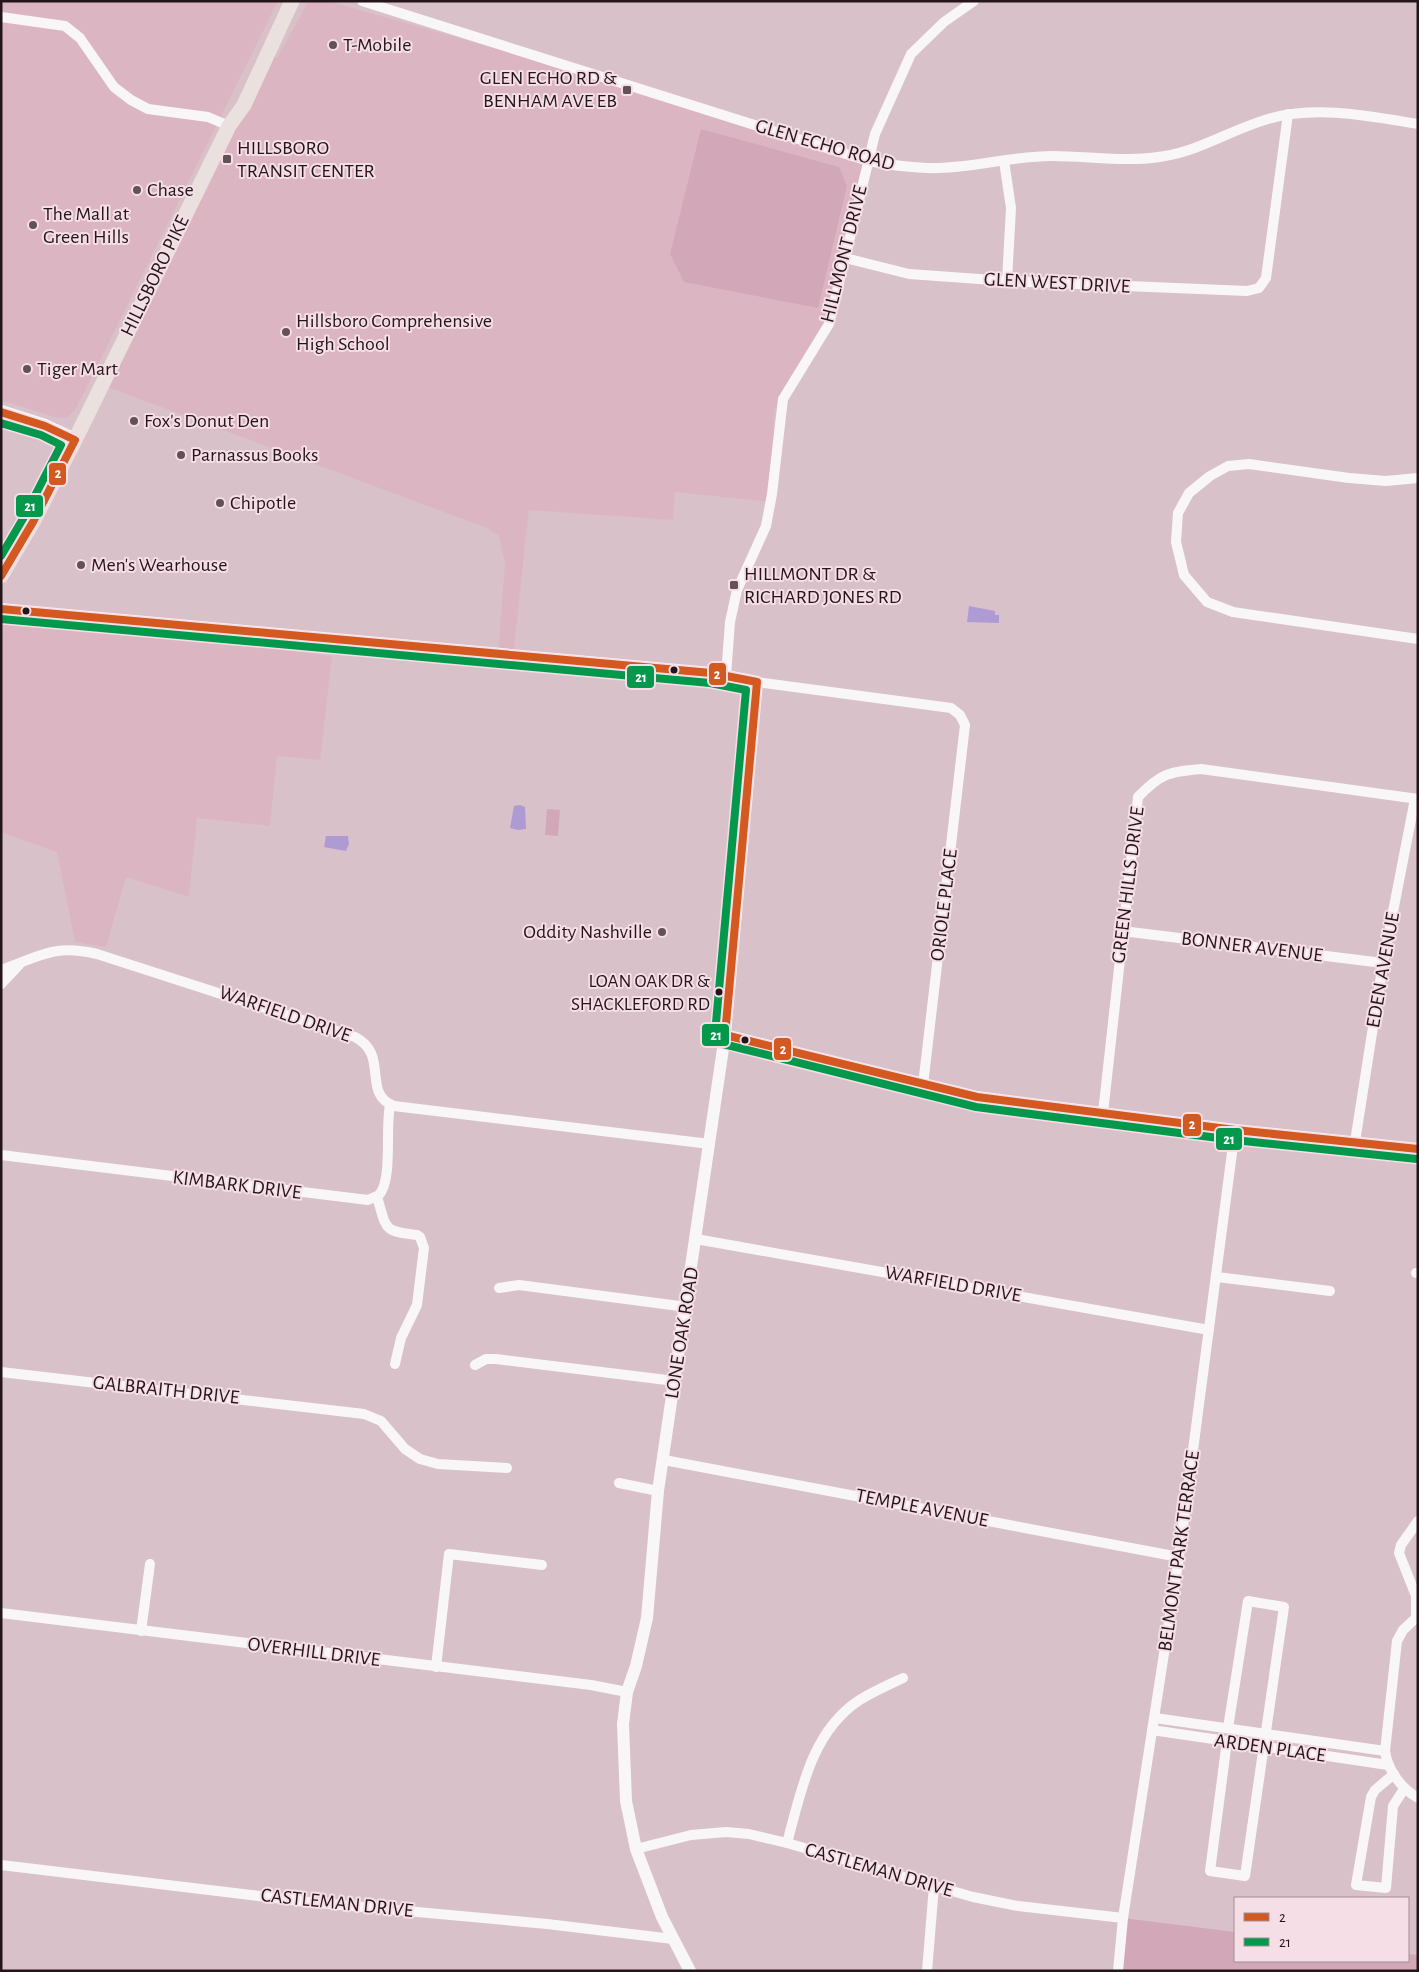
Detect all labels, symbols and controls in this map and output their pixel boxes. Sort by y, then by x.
place label: T-Mobile [343,35,411,55]
marker: T-Mobile [327,39,339,51]
place label: GLEN ECHO RD & BENHAM AVE EB [480,68,617,111]
marker: GLEN ECHO RD & BENHAM AVE EB [621,84,633,96]
street label: GLEN ECHO ROAD [753,116,897,174]
place label: HILLSBORO TRANSIT CENTER [237,138,375,181]
marker: HILLSBORO TRANSIT CENTER [221,153,233,165]
place label: Chase [147,180,194,200]
street label: HILLMONT DRIVE [817,183,871,325]
marker: Chase [131,184,143,196]
place label: The Mall at Green Hills [43,204,130,247]
street label: HILLSBORO PIKE [117,212,193,340]
marker: The Mall at Green Hills [27,219,39,231]
street label: GLEN WEST DRIVE [983,269,1131,297]
place label: Hillsboro Comprehensive High School [296,311,492,354]
marker: Hillsboro Comprehensive High School [280,326,292,338]
place label: Tiger Mart [37,359,118,379]
marker: Tiger Mart [21,363,33,375]
place label: Fox's Donut Den [144,411,269,431]
marker: Fox's Donut Den [128,415,140,427]
place label: Parnassus Books [191,445,318,465]
marker: Parnassus Books [175,449,187,461]
line badge: 2 [48,462,67,486]
text: 2 [55,467,62,481]
place label: Chipotle [230,493,296,513]
line badge: 21 [15,494,44,518]
marker: Chipotle [214,497,226,509]
text: 21 [24,500,36,514]
place label: Men's Wearhouse [91,555,227,575]
marker: Men's Wearhouse [75,559,87,571]
place label: HILLMONT DR & RICHARD JONES RD [744,564,902,607]
marker: HILLMONT DR & RICHARD JONES RD [728,579,740,591]
unlabelled marker [21,606,31,616]
line badge: 2 [708,662,727,686]
line badge: 21 [626,665,655,689]
unlabelled marker [669,665,679,675]
text: 2 [714,668,721,682]
text: 21 [635,671,647,685]
street label: GREEN HILLS DRIVE [1108,805,1148,964]
street label: ORIOLE PLACE [927,847,961,962]
street label: EDEN AVENUE [1363,910,1403,1029]
place label: Oddity Nashville [523,922,652,942]
marker: Oddity Nashville [656,926,668,938]
street label: BONNER AVENUE [1180,928,1324,966]
place label: LOAN OAK DR & SHACKLEFORD RD [571,972,710,1014]
street label: WARFIELD DRIVE [216,982,354,1046]
marker: LOAN OAK DR & SHACKLEFORD RD [714,987,724,997]
line badge: 21 [701,1023,730,1047]
text: 21 [710,1029,722,1043]
unlabelled marker [740,1035,750,1045]
line badge: 2 [773,1037,792,1061]
text: 2 [780,1043,787,1057]
line badge: 2 [1182,1113,1202,1137]
text: 2 [1189,1118,1196,1132]
line badge: 21 [1215,1127,1243,1151]
text: 21 [1223,1133,1235,1147]
street label: KIMBARK DRIVE [171,1167,303,1203]
street label: WARFIELD DRIVE [883,1262,1023,1306]
street label: LONE OAK ROAD [662,1266,702,1400]
street label: GALBRAITH DRIVE [92,1372,241,1408]
street label: BELMONT PARK TERRACE [1155,1449,1203,1653]
street label: TEMPLE AVENUE [854,1485,990,1531]
street label: OVERHILL DRIVE [247,1634,382,1670]
street label: ARDEN PLACE [1213,1730,1327,1766]
street label: CASTLEMAN DRIVE [803,1839,956,1901]
street label: CASTLEMAN DRIVE [260,1885,415,1921]
legend [1234,1897,1409,1962]
text: 2 [1279,1910,1286,1925]
text: 21 [1279,1935,1291,1950]

